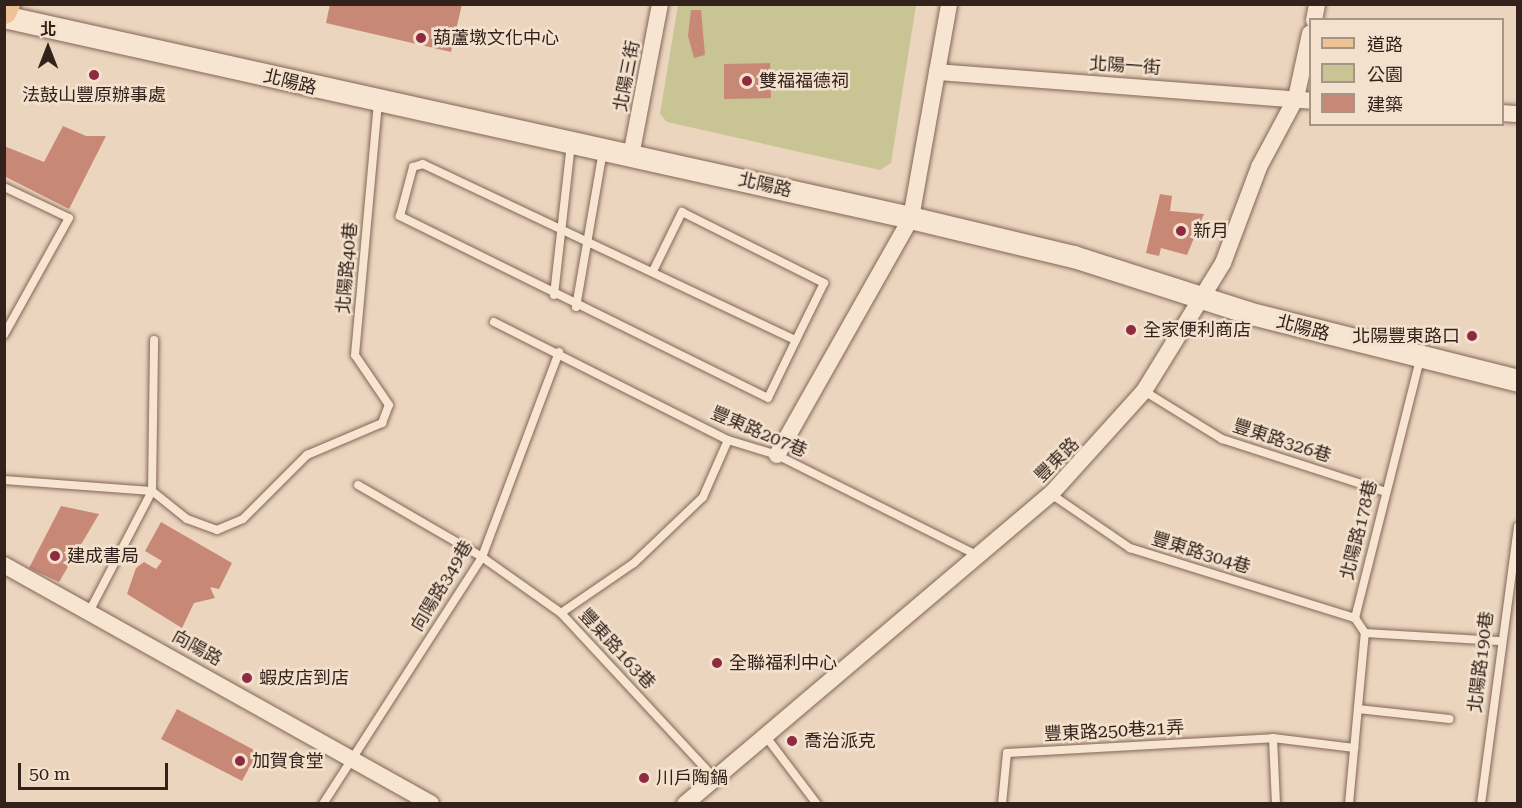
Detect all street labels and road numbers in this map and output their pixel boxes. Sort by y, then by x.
street label: 北陽三街 [610,39,644,113]
street label: 北陽一街 [1088,53,1162,79]
street label: 北陽路 [261,65,319,99]
street label: 北陽路 [736,168,794,202]
street label: 北陽路40巷 [332,221,362,315]
street label: 北陽路 [1274,311,1332,345]
street label: 豐東路207巷 [708,402,810,462]
street label: 豐東路326巷 [1230,415,1334,467]
street label: 豐東路 [1030,433,1084,487]
street label: 北陽路178巷 [1336,478,1382,582]
street label: 豐東路304巷 [1149,528,1253,578]
street label: 向陽路349巷 [406,537,478,635]
street label: 豐東路163巷 [574,604,660,694]
street label: 北陽路190巷 [1464,610,1498,714]
street label: 向陽路 [168,625,226,671]
street label: 豐東路250巷21弄 [1043,717,1185,745]

